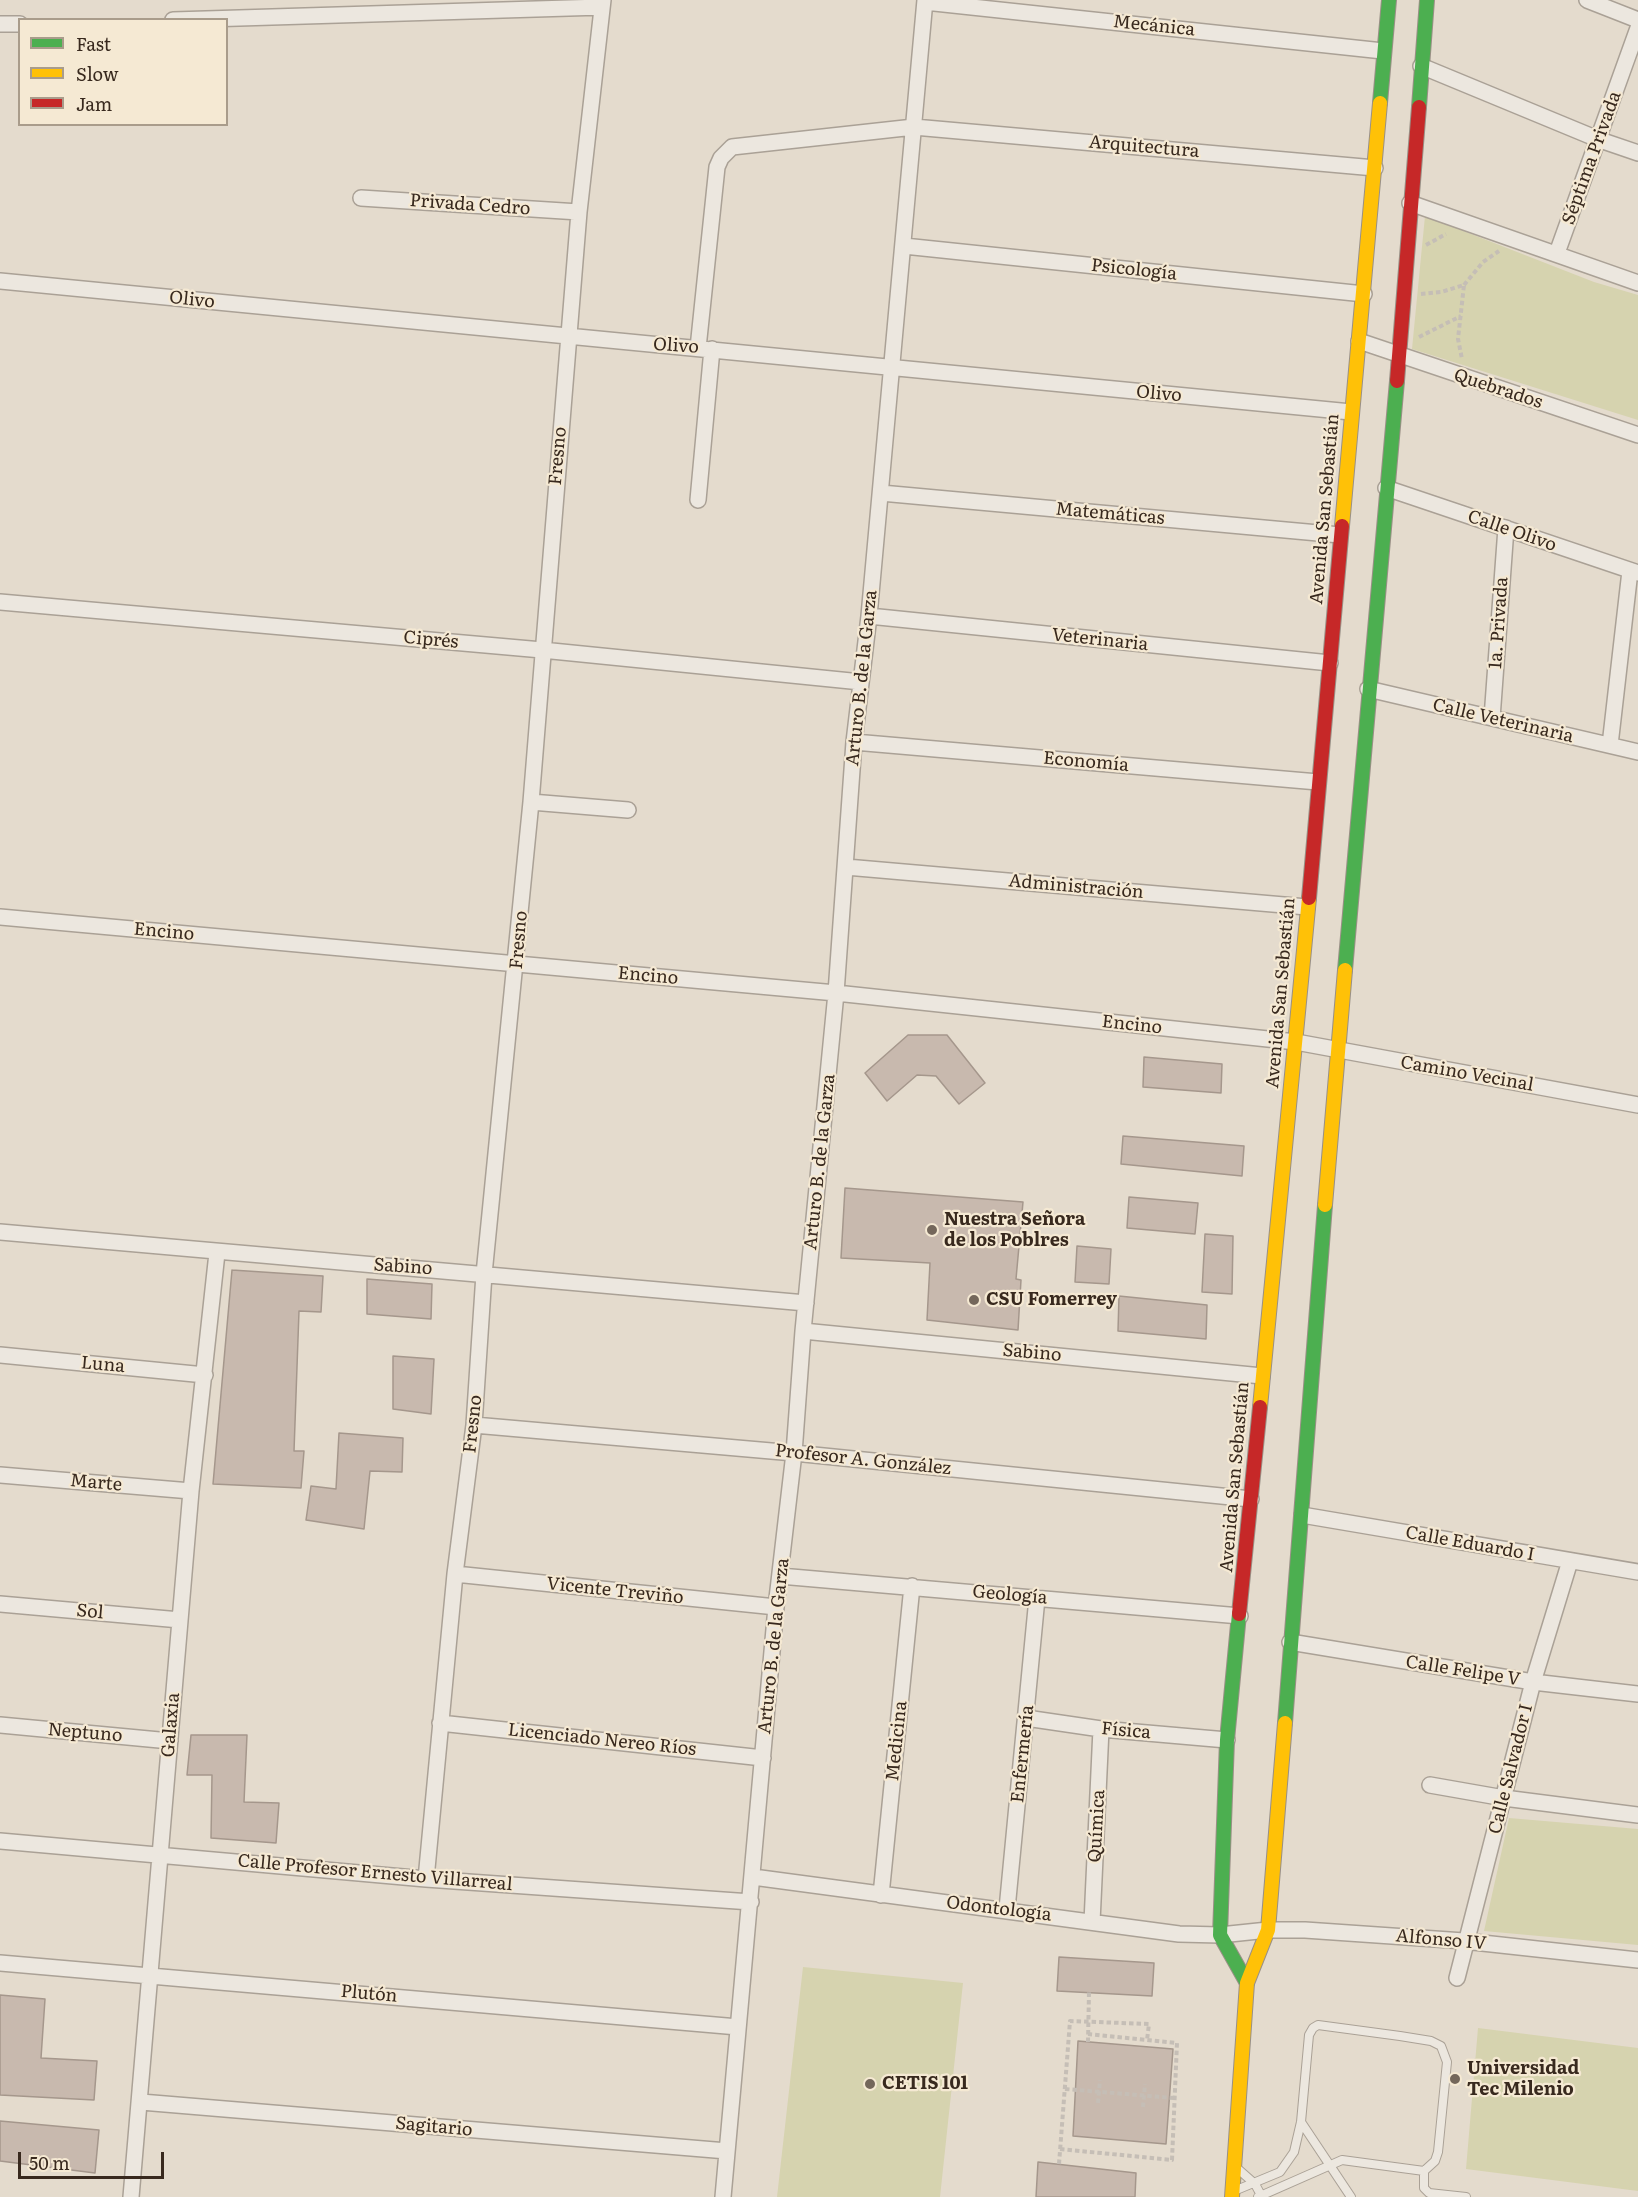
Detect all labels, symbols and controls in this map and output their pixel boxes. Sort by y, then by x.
street label: Mecánica [1112,11,1196,41]
legend [18,18,228,126]
text: Fast [76,30,111,57]
text: Slow [76,60,118,87]
street label: Séptima Privada [1558,88,1626,228]
text: Jam [76,90,112,117]
street label: Arquitectura [1088,131,1200,163]
street label: Privada Cedro [409,190,531,220]
street label: Psicología [1090,255,1178,285]
street label: Olivo [168,287,216,313]
street label: Olivo [652,334,700,358]
street label: Quebrados [1451,365,1545,413]
street label: Olivo [1135,381,1183,407]
street label: Avenida San Sebastián [1306,413,1344,605]
street label: Fresno [545,426,571,486]
street label: Matemáticas [1054,498,1166,530]
street label: Calle Olivo [1465,506,1559,556]
street label: 1a. Privada [1485,576,1513,670]
street label: Arturo B. de la Garza [842,589,882,767]
street label: Veterinaria [1051,624,1149,656]
street label: Ciprés [403,627,459,653]
street label: Calle Veterinaria [1430,694,1576,748]
street label: Economía [1042,747,1130,777]
street label: Administración [1007,870,1145,904]
street label: Avenida San Sebastián [1262,897,1300,1089]
street label: Fresno [506,910,532,970]
street label: Encino [133,919,195,945]
street label: Encino [617,963,679,989]
street label: Encino [1101,1011,1163,1039]
street label: Camino Vecinal [1399,1052,1535,1096]
street label: Arturo B. de la Garza [800,1073,840,1251]
place label: Nuestra Señora de los Poblres [944,1209,1085,1252]
marker: Nuestra Señora de los Poblres [925,1223,939,1237]
street label: Sabino [373,1254,433,1280]
place label: CSU Fomerrey [986,1289,1117,1311]
marker: CSU Fomerrey [967,1293,981,1307]
street label: Sabino [1002,1340,1062,1366]
street label: Luna [80,1352,126,1378]
street label: Avenida San Sebastián [1216,1381,1254,1573]
street label: Fresno [459,1394,487,1454]
street label: Profesor A. González [774,1440,952,1480]
street label: Marte [69,1470,123,1496]
street label: Calle Eduardo I [1404,1522,1536,1566]
street label: Arturo B. de la Garza [754,1557,794,1735]
street label: Vicente Treviño [545,1573,685,1609]
street label: Geología [972,1581,1048,1609]
street label: Sol [76,1600,104,1624]
street label: Calle Felipe V [1404,1651,1522,1691]
street label: Galaxia [157,1692,185,1758]
street label: Medicina [882,1700,912,1782]
street label: Calle Salvador I [1484,1702,1538,1836]
street label: Enfermería [1007,1704,1039,1804]
street label: Física [1100,1718,1152,1744]
street label: Neptuno [47,1719,123,1747]
street label: Licenciado Nereo Ríos [507,1719,697,1761]
street label: Química [1084,1789,1110,1863]
street label: Calle Profesor Ernesto Villarreal [237,1850,513,1896]
street label: Odontología [945,1892,1053,1926]
street label: Alfonso IV [1395,1925,1487,1955]
street label: Plutón [340,1981,398,2007]
place label: Universidad Tec Milenio [1467,2058,1579,2100]
marker: Universidad Tec Milenio [1448,2072,1462,2086]
place label: CETIS 101 [882,2073,968,2095]
marker: CETIS 101 [863,2077,877,2091]
street label: Sagitario [394,2113,474,2141]
scale bar [21,2140,166,2178]
text: 50 m [29,2149,70,2176]

